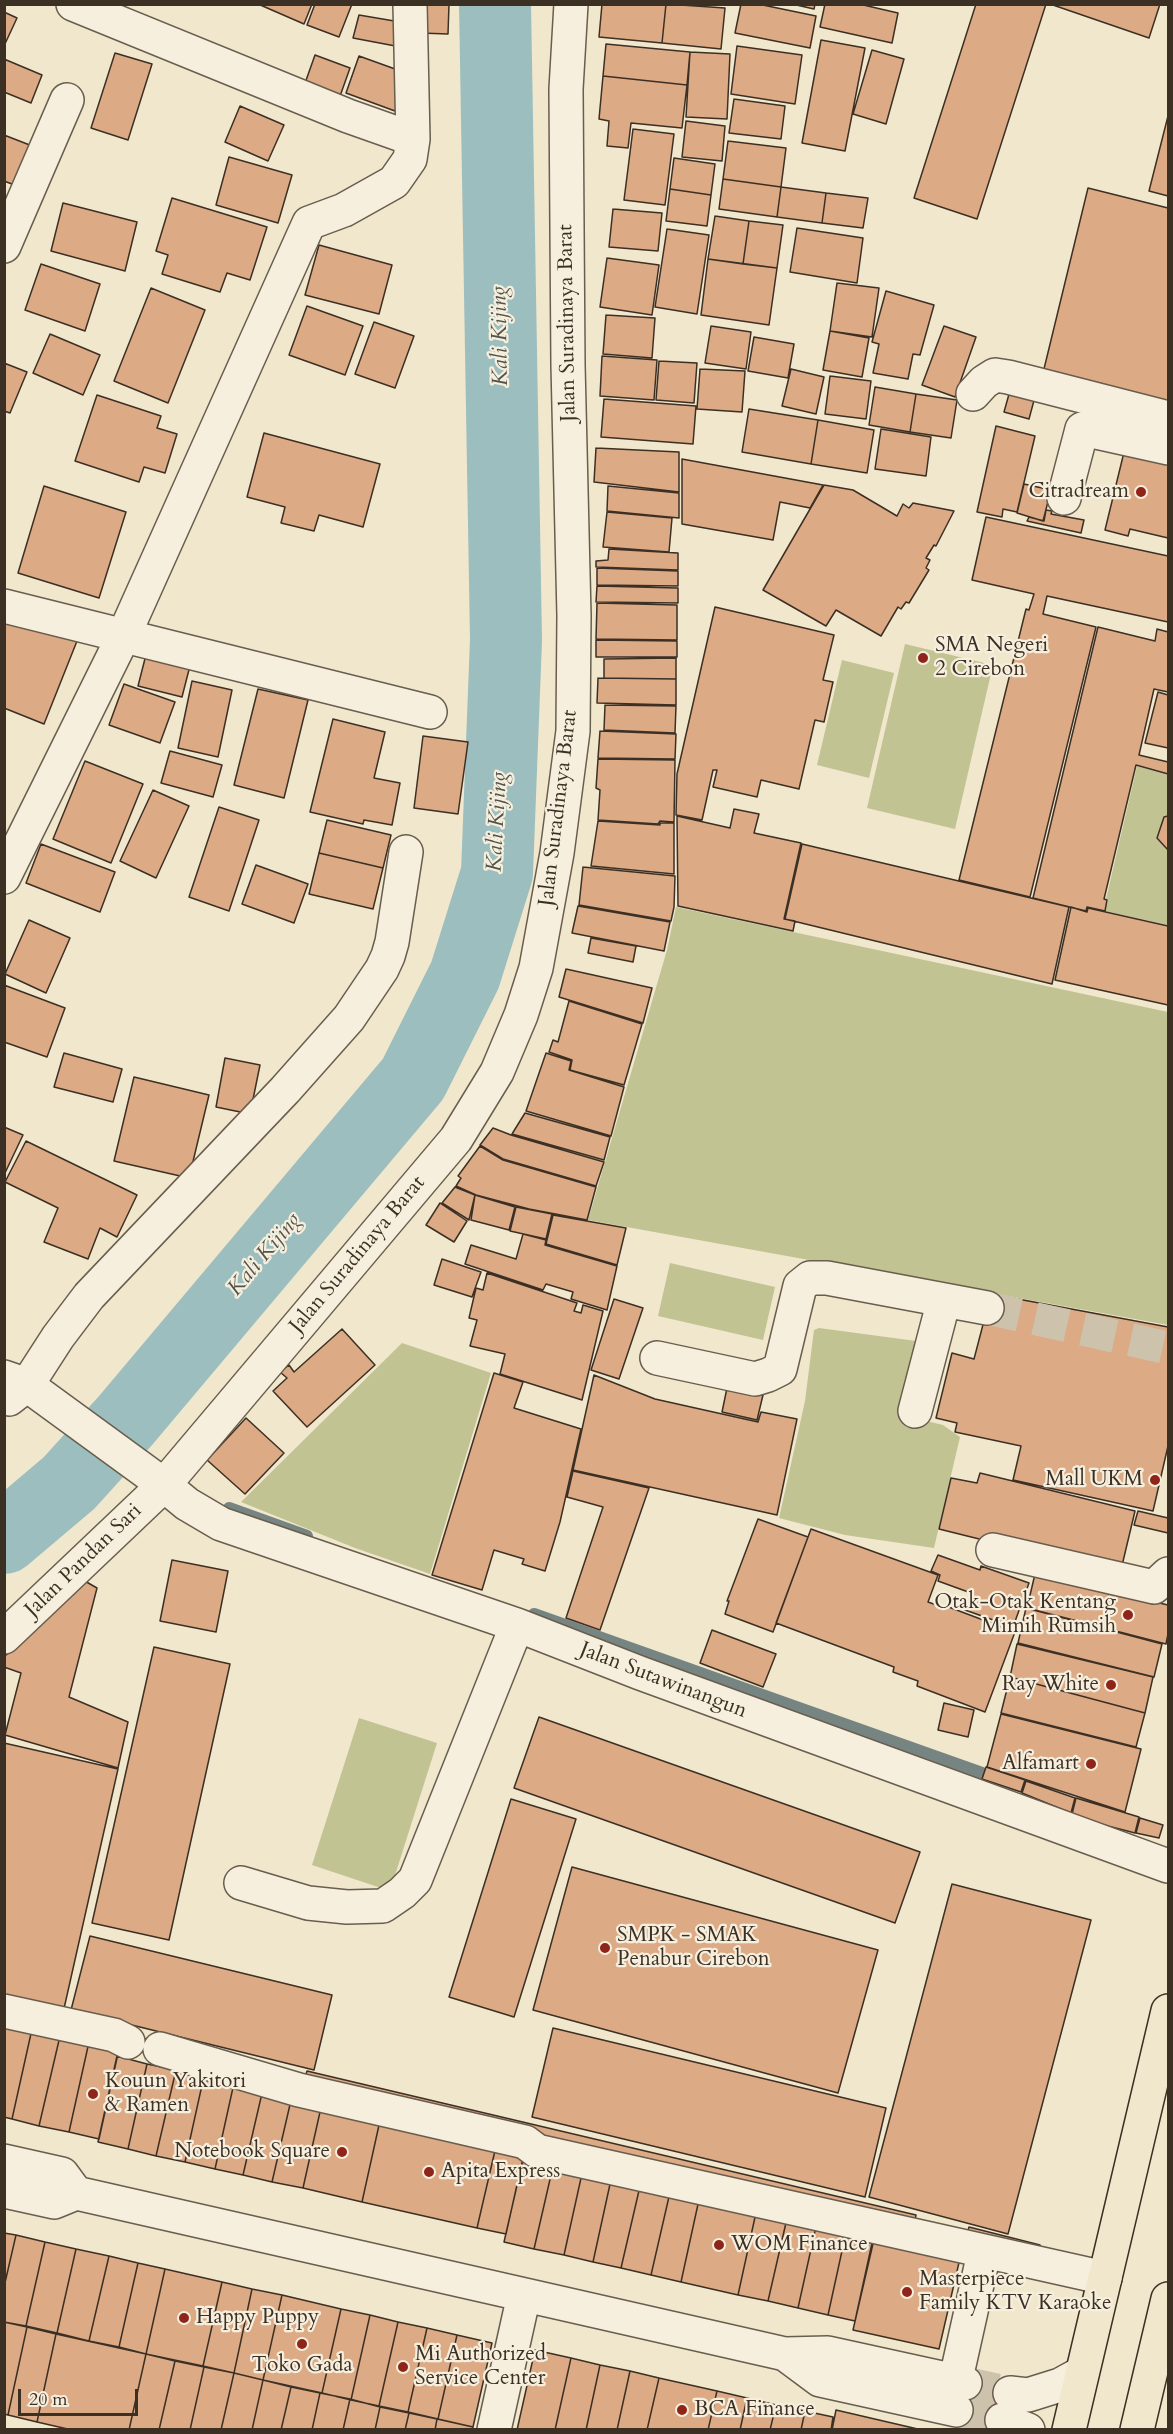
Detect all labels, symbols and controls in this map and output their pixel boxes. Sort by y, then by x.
street label: Jalan Suradinaya Barat [554,224,582,422]
water label: Kali Kijing [487,286,515,386]
place label: Citradream [1028,479,1129,505]
marker: Citradream [1134,485,1148,499]
place label: SMA Negeri 2 Cirebon [935,633,1048,683]
marker: SMA Negeri 2 Cirebon [916,651,930,665]
street label: Jalan Suradinaya Barat [534,708,584,908]
water label: Kali Kijing [482,771,514,873]
street label: Jalan Suradinaya Barat [285,1171,431,1339]
water label: Kali Kijing [223,1208,307,1302]
place label: Mall UKM [1045,1467,1143,1493]
marker: Mall UKM [1148,1473,1162,1487]
street label: Jalan Pandan Sari [20,1499,148,1623]
place label: Otak-Otak Kentang Mimih Rumsih [934,1590,1116,1640]
marker: Otak-Otak Kentang Mimih Rumsih [1121,1608,1135,1622]
street label: Jalan Sutawinangun [576,1638,750,1724]
place label: Ray White [1002,1672,1099,1698]
marker: Ray White [1104,1678,1118,1692]
place label: Alfamart [1002,1751,1079,1777]
marker: Alfamart [1084,1757,1098,1771]
place label: SMPK - SMAK Penabur Cirebon [617,1923,770,1973]
marker: SMPK - SMAK Penabur Cirebon [598,1941,612,1955]
place label: Kouun Yakitori & Ramen [105,2069,246,2119]
marker: Kouun Yakitori & Ramen [86,2087,100,2101]
place label: Notebook Square [174,2139,330,2165]
marker: Notebook Square [335,2145,349,2159]
place label: Apita Express [441,2159,560,2185]
marker: Apita Express [422,2165,436,2179]
place label: WOM Finance [731,2232,868,2258]
marker: WOM Finance [712,2238,726,2252]
place label: Masterpiece Family KTV Karaoke [919,2267,1111,2317]
marker: Masterpiece Family KTV Karaoke [900,2285,914,2299]
place label: Happy Puppy [196,2305,319,2331]
marker: Happy Puppy [177,2311,191,2325]
marker: Toko Gada [295,2337,309,2351]
place label: Mi Authorized Service Center [415,2342,546,2392]
place label: Toko Gada [252,2353,352,2379]
marker: Mi Authorized Service Center [396,2360,410,2374]
scale bar [21,2377,141,2415]
text: 20 m [29,2387,68,2412]
place label: BCA Finance [694,2397,815,2423]
marker: BCA Finance [675,2403,689,2417]

